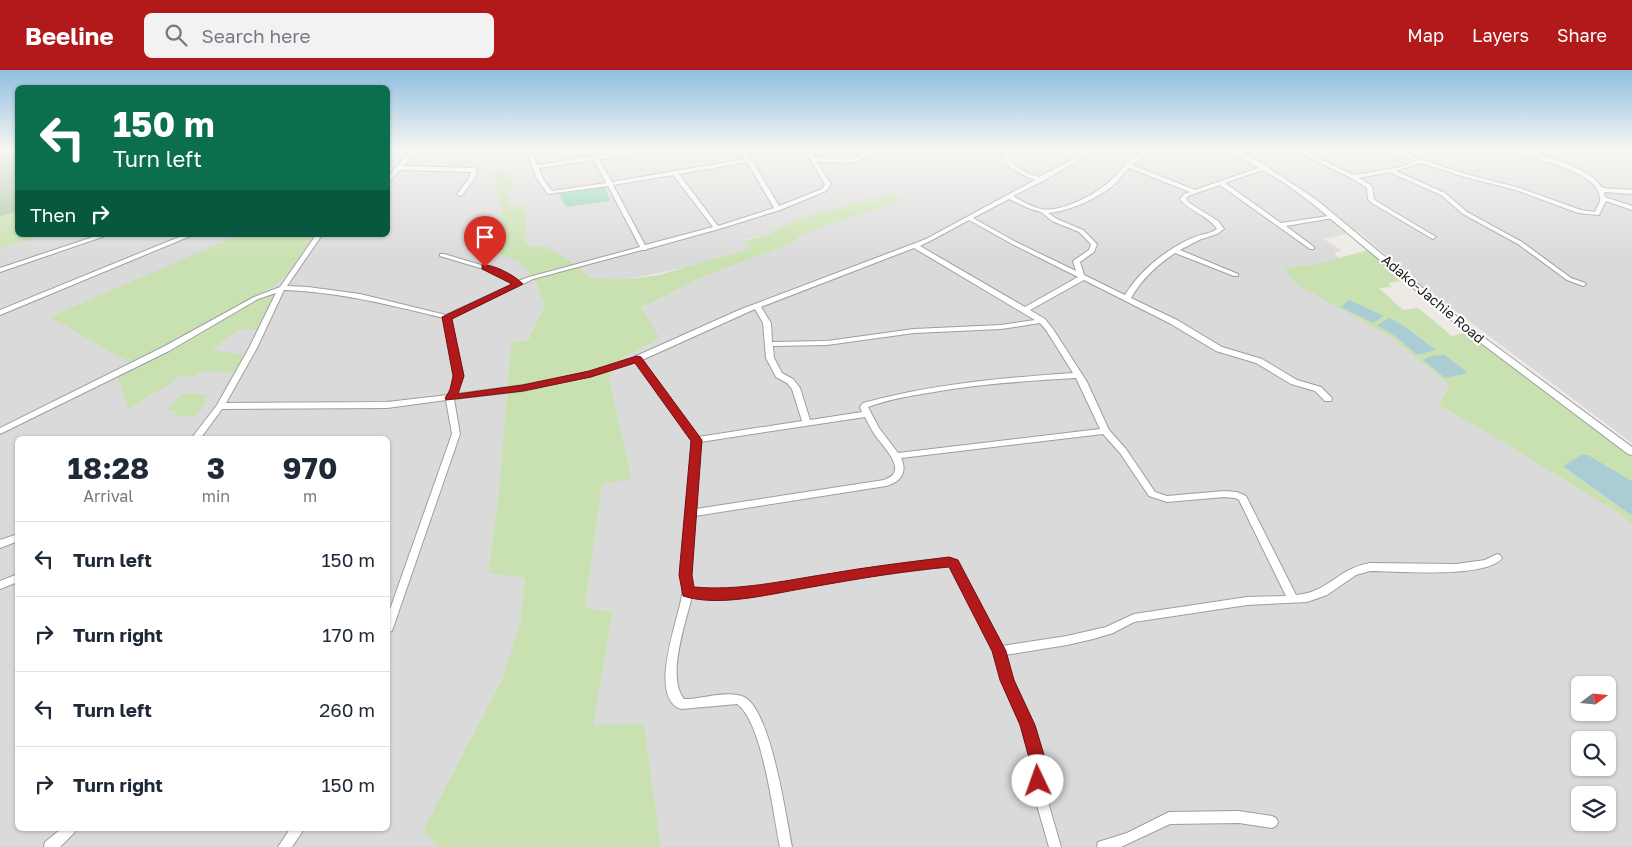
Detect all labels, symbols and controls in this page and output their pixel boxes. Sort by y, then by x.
search box [144,13,494,58]
text: Beeline [25,21,114,50]
icon: search [162,21,190,49]
text: Search here [202,24,310,47]
text: Map [1407,24,1444,46]
text: Layers [1472,24,1529,46]
text: Share [1557,24,1607,46]
text: 150 m [113,103,215,145]
icon: left [30,105,95,170]
text: Turn left [113,145,202,172]
icon: right [86,200,114,228]
text: Then [30,203,76,226]
pin [464,216,506,267]
icon: arrive [471,223,499,251]
street label: Adako-Jachie Road [1379,251,1488,346]
text: 18:28 [68,450,149,486]
text: 3 [207,450,225,486]
text: 970 [283,450,337,486]
text: Arrival [83,486,133,506]
text: min [202,486,230,506]
text: m [303,486,317,506]
icon: left [30,545,58,573]
text: Turn left [73,548,152,571]
text: 150 m [321,548,375,571]
icon: right [30,620,58,648]
text: Turn right [73,623,163,646]
text: 170 m [322,623,375,646]
north arrow [1571,676,1616,721]
map controls [1571,676,1616,831]
icon: left [30,695,58,723]
text: Turn left [73,698,152,721]
text: 260 m [319,698,375,721]
button: search [1571,731,1616,776]
position arrow [1011,754,1063,806]
icon: right [30,770,58,798]
text: Turn right [73,773,163,796]
text: 150 m [321,773,375,796]
button: layers [1571,786,1616,831]

